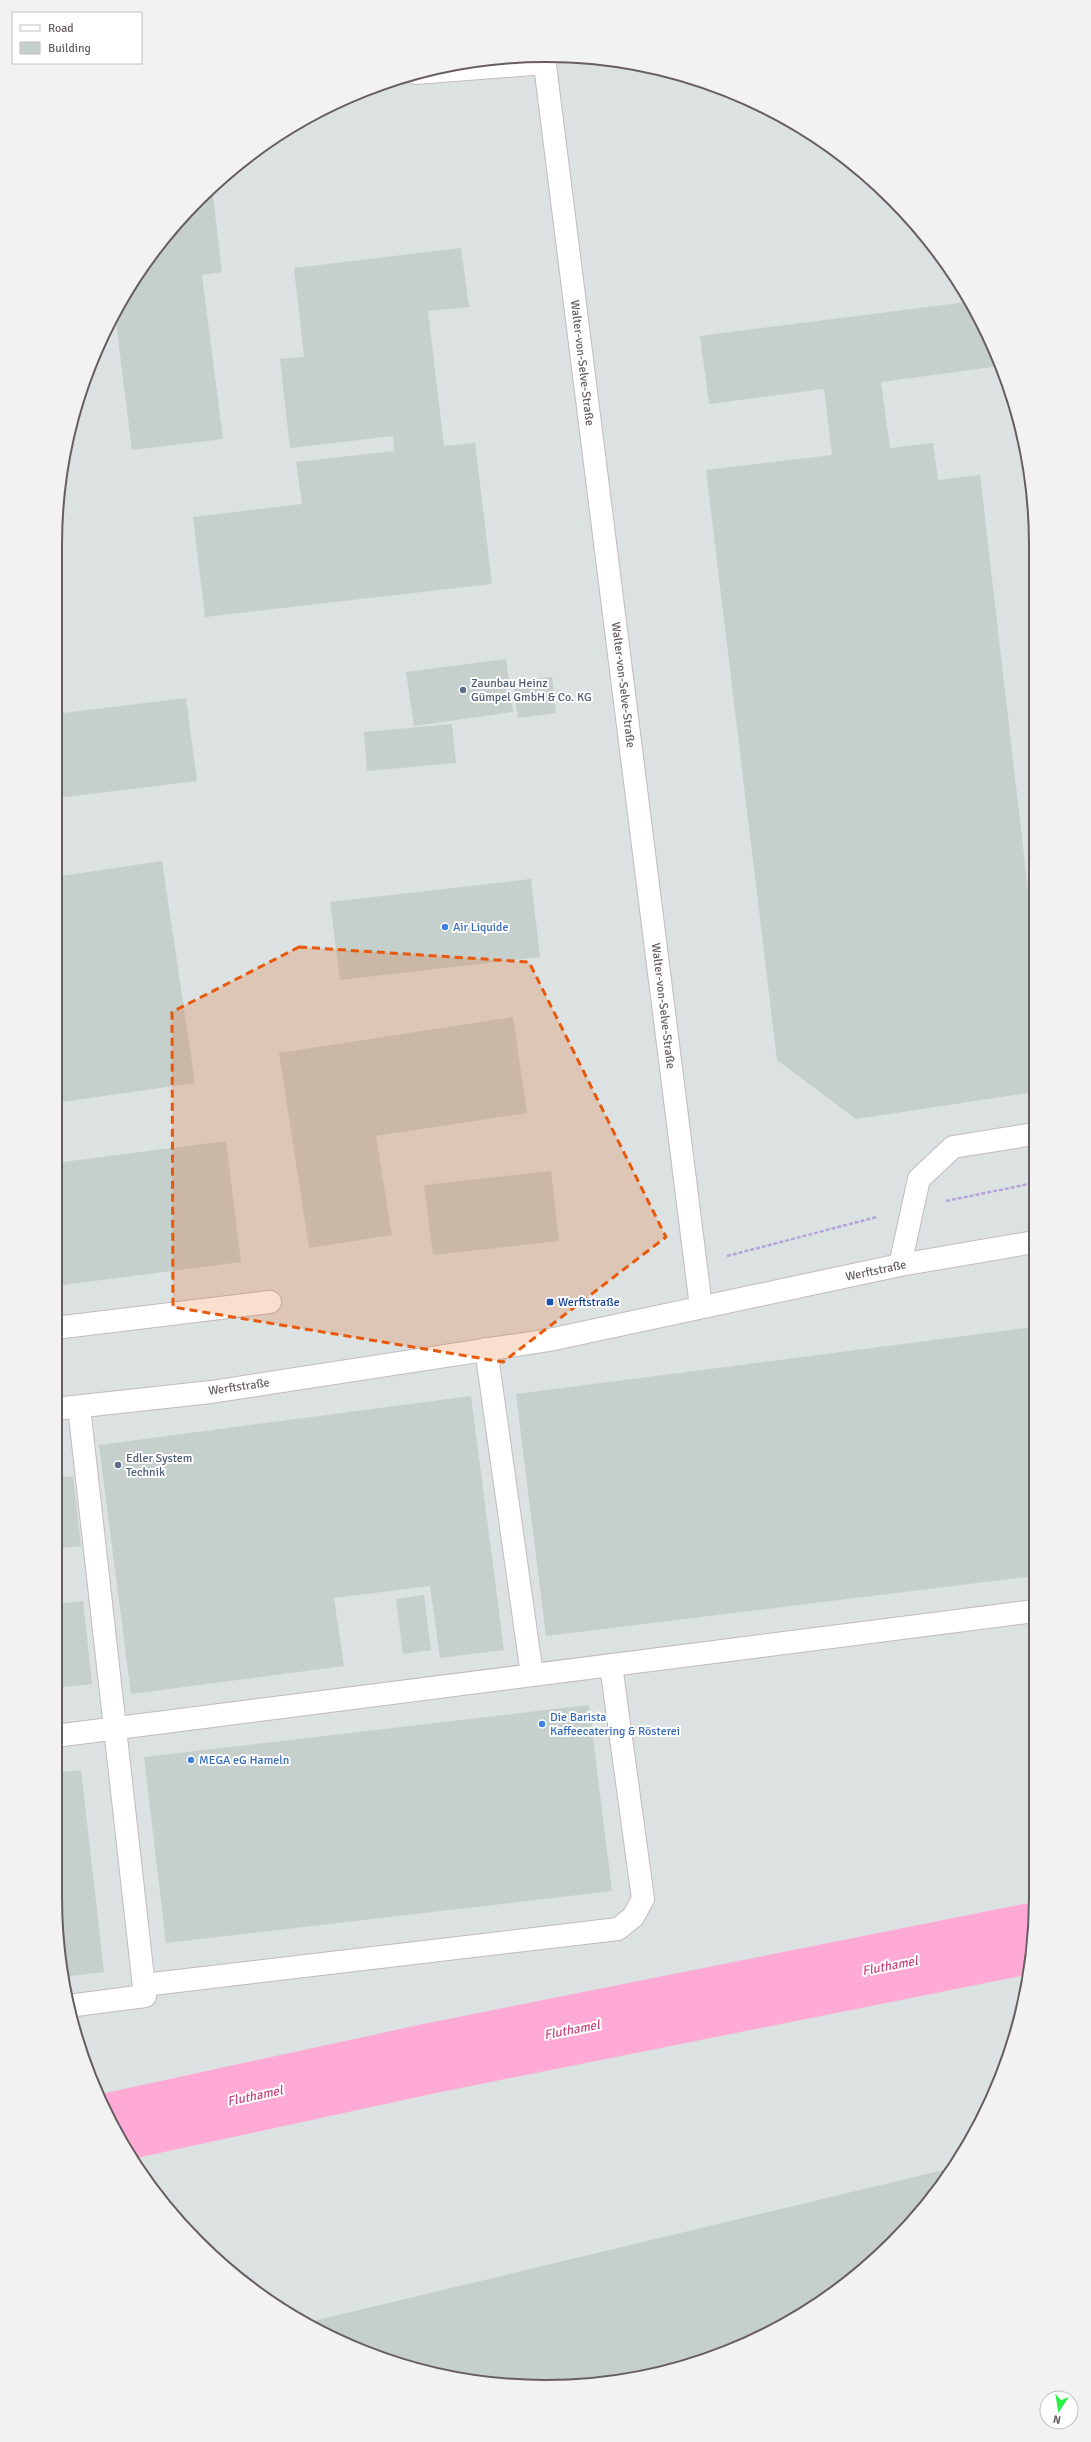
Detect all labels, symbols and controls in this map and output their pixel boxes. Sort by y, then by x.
legend [12,12,142,64]
text: Road [48,21,74,36]
text: Building [48,41,91,56]
street label: Walter-von-Selve-Straße [567,299,597,427]
street label: Walter-von-Selve-Straße [608,621,638,749]
place label: Zaunbau Heinz Gümpel GmbH & Co. KG [471,676,592,705]
marker: Zaunbau Heinz Gümpel GmbH & Co. KG [458,685,468,695]
place label: Air Liquide [453,920,508,935]
marker: Air Liquide [440,922,450,932]
street label: Walter-von-Selve-Straße [648,942,678,1070]
street label: Werftstraße [844,1257,908,1285]
place label: Werftstraße [558,1295,620,1310]
marker: Werftstraße [545,1297,555,1307]
street label: Werftstraße [207,1375,271,1399]
place label: Edler System Technik [126,1451,192,1480]
marker: Edler System Technik [113,1460,123,1470]
place label: Die Barista Kaffeecatering & Rösterei [550,1710,680,1739]
marker: Die Barista Kaffeecatering & Rösterei [537,1719,547,1729]
place label: MEGA eG Hameln [199,1753,289,1768]
marker: MEGA eG Hameln [186,1755,196,1765]
water label: Fluthamel [861,1953,920,1979]
water label: Fluthamel [543,2017,602,2043]
water label: Fluthamel [226,2082,285,2110]
north arrow [1039,2390,1079,2430]
text: N [1052,2412,1062,2426]

